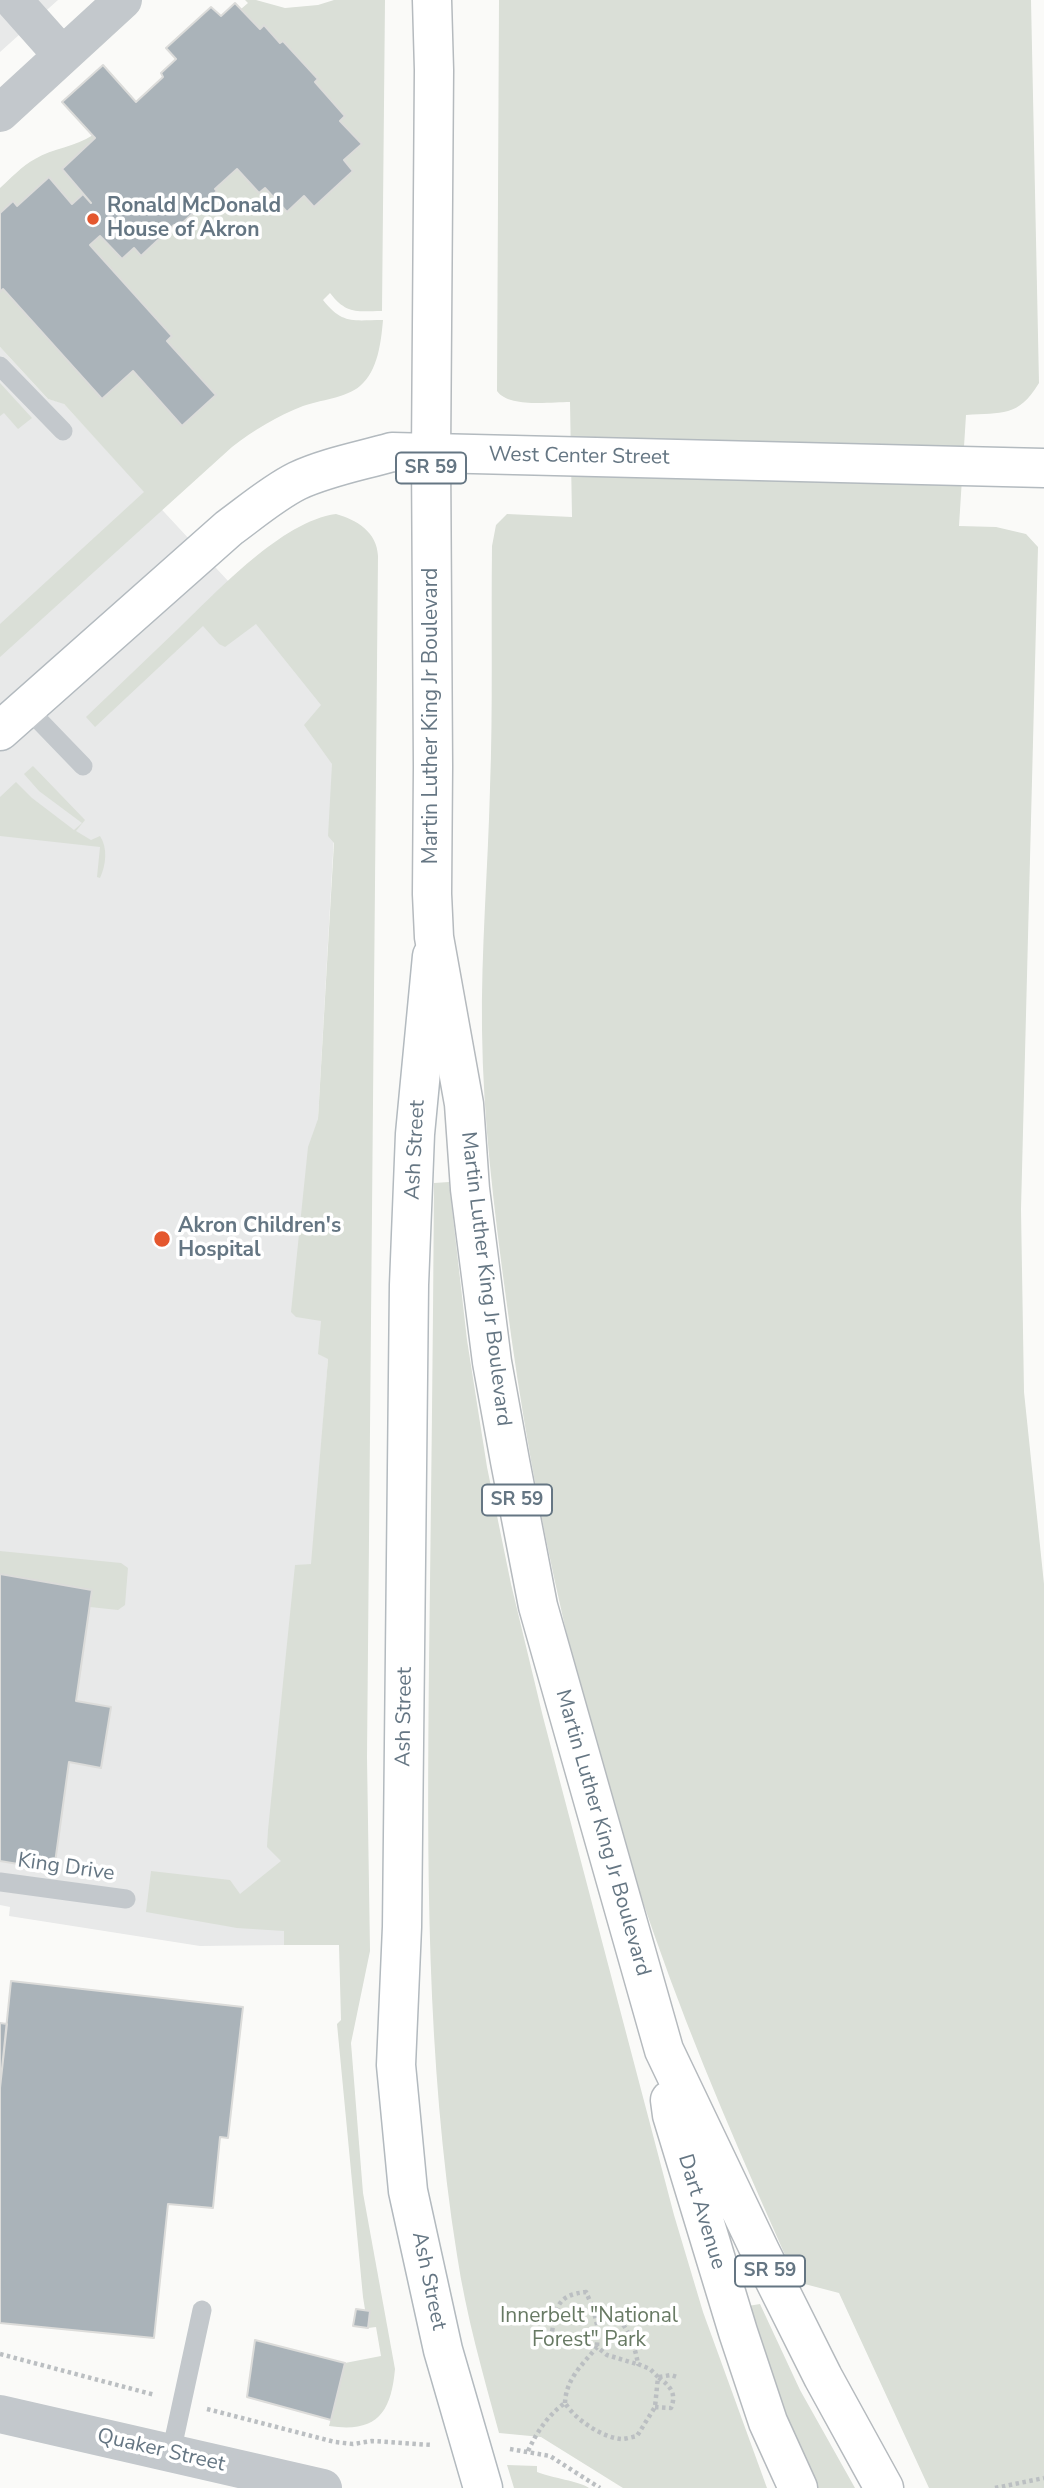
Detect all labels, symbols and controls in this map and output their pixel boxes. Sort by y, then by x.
place label: Ronald McDonald House of Akron [107,194,281,244]
marker: Ronald McDonald House of Akron [85,211,101,227]
street label: West Center Street [488,443,670,471]
road number: SR 59 [396,453,466,484]
street label: Martin Luther King Jr Boulevard [419,568,445,864]
street label: Ash Street [401,1099,431,1201]
street label: Martin Luther King Jr Boulevard [454,1130,516,1428]
place label: Akron Children's Hospital [178,1214,341,1264]
marker: Akron Children's Hospital [152,1229,172,1249]
road number: SR 59 [482,1484,552,1516]
street label: Ash Street [392,1667,418,1767]
street label: Martin Luther King Jr Boulevard [549,1687,655,1979]
street label: King Drive [16,1849,116,1887]
street label: Dart Avenue [672,2151,730,2273]
street label: Ash Street [405,2230,451,2332]
road number: SR 59 [735,2256,805,2286]
park label: Innerbelt "National Forest" Park [500,2304,678,2354]
street label: Quaker Street [95,2424,227,2478]

